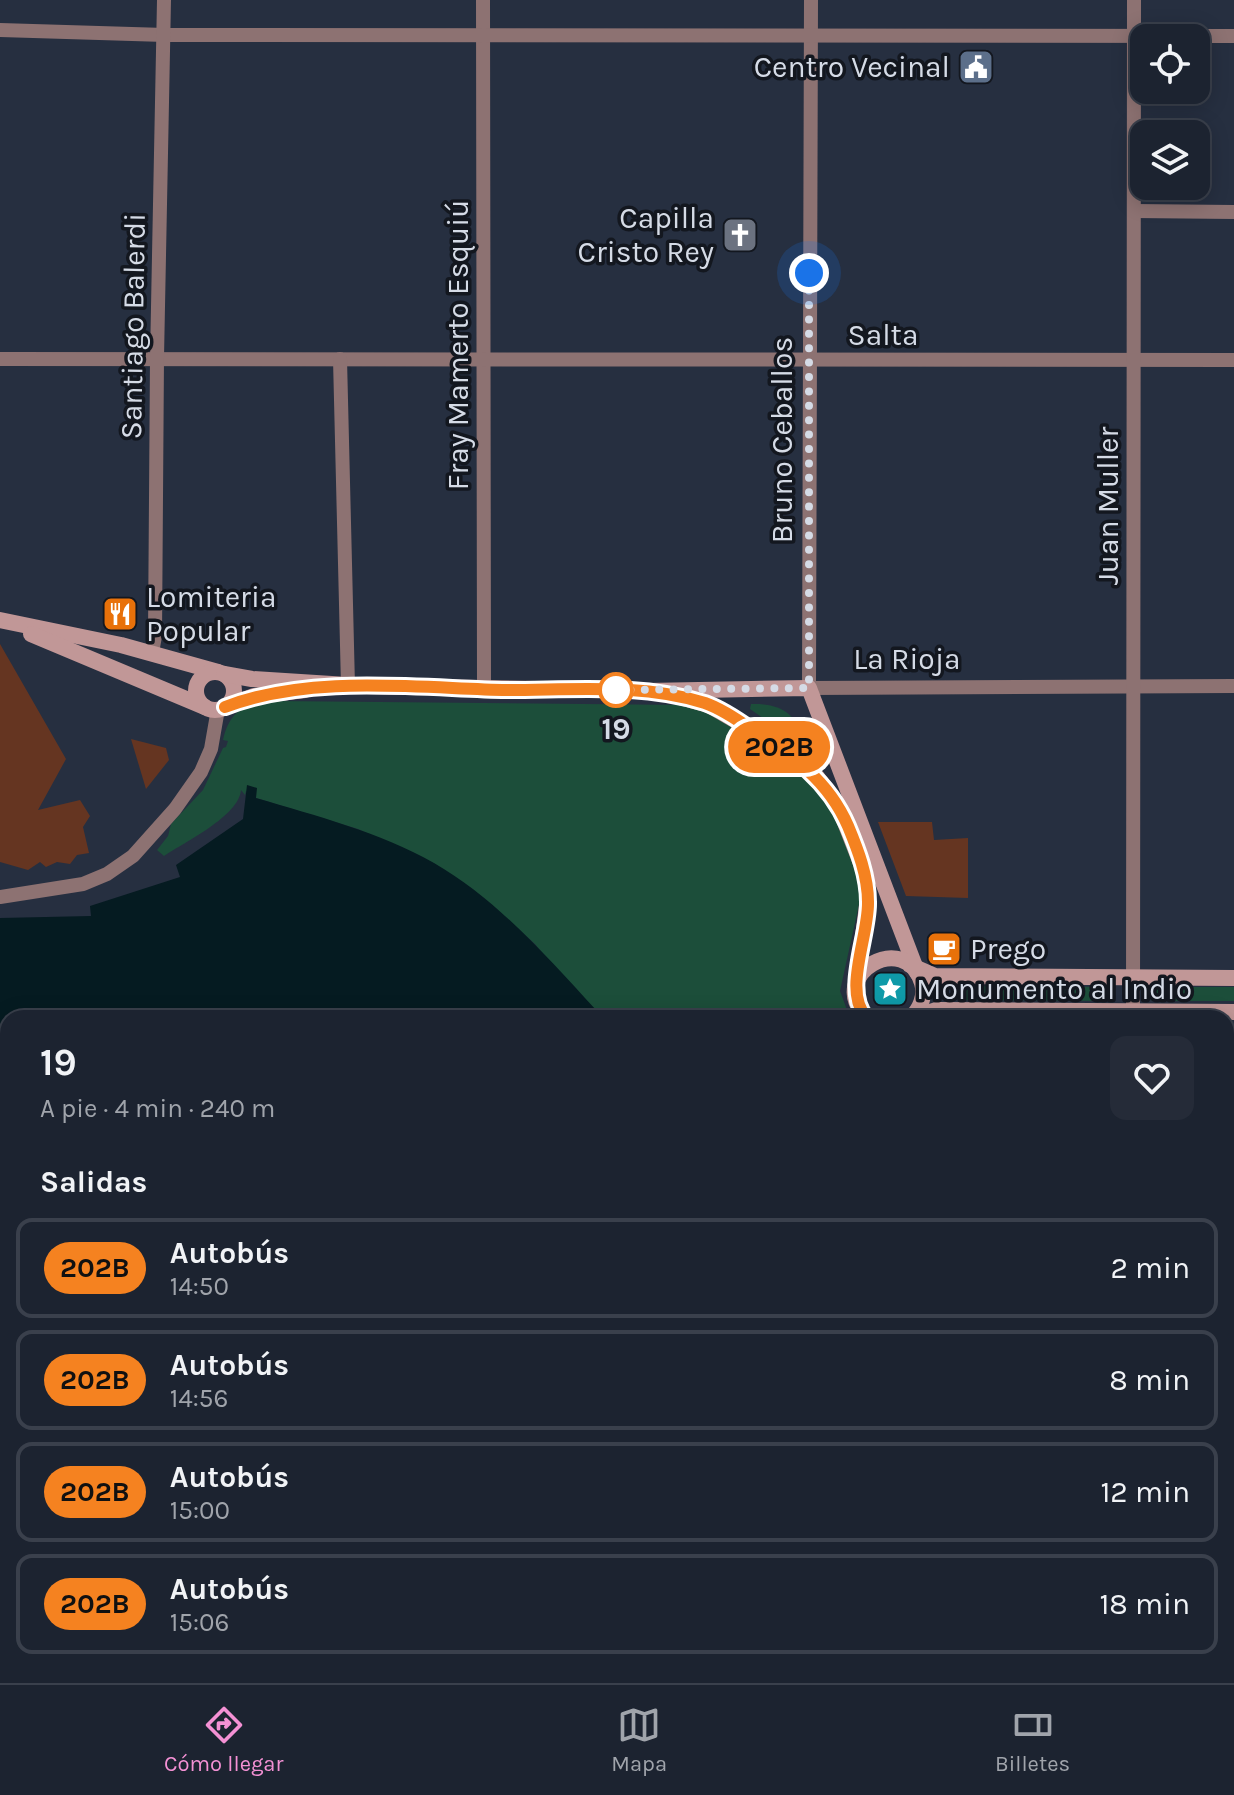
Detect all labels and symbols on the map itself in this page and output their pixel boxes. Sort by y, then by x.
public building icon: Centro Vecinal [957,48,995,86]
place label: Centro Vecinal [754,49,950,85]
street label: Fray Mamerto Esquiú [440,200,476,490]
place label: Capilla Cristo Rey [578,200,714,270]
street label: Santiago Balerdi [113,212,153,440]
church icon: Capilla Cristo Rey [721,216,759,254]
your location [789,253,829,293]
street label: Salta [848,317,918,353]
street label: Bruno Ceballos [764,337,800,543]
street label: Juan Muller [1090,427,1126,585]
place label: Lomiteria Popular [146,579,276,649]
restaurant icon: Lomiteria Popular [101,595,139,633]
street label: La Rioja [853,641,961,677]
marker: 19 [599,673,633,707]
place label: 19 [602,711,631,747]
line badge: 202B [723,721,835,773]
cafe icon: Prego [925,930,963,968]
place label: Prego [970,931,1046,967]
place icon: Monumento al Indio [871,970,909,1008]
place label: Monumento al Indio [916,971,1192,1007]

